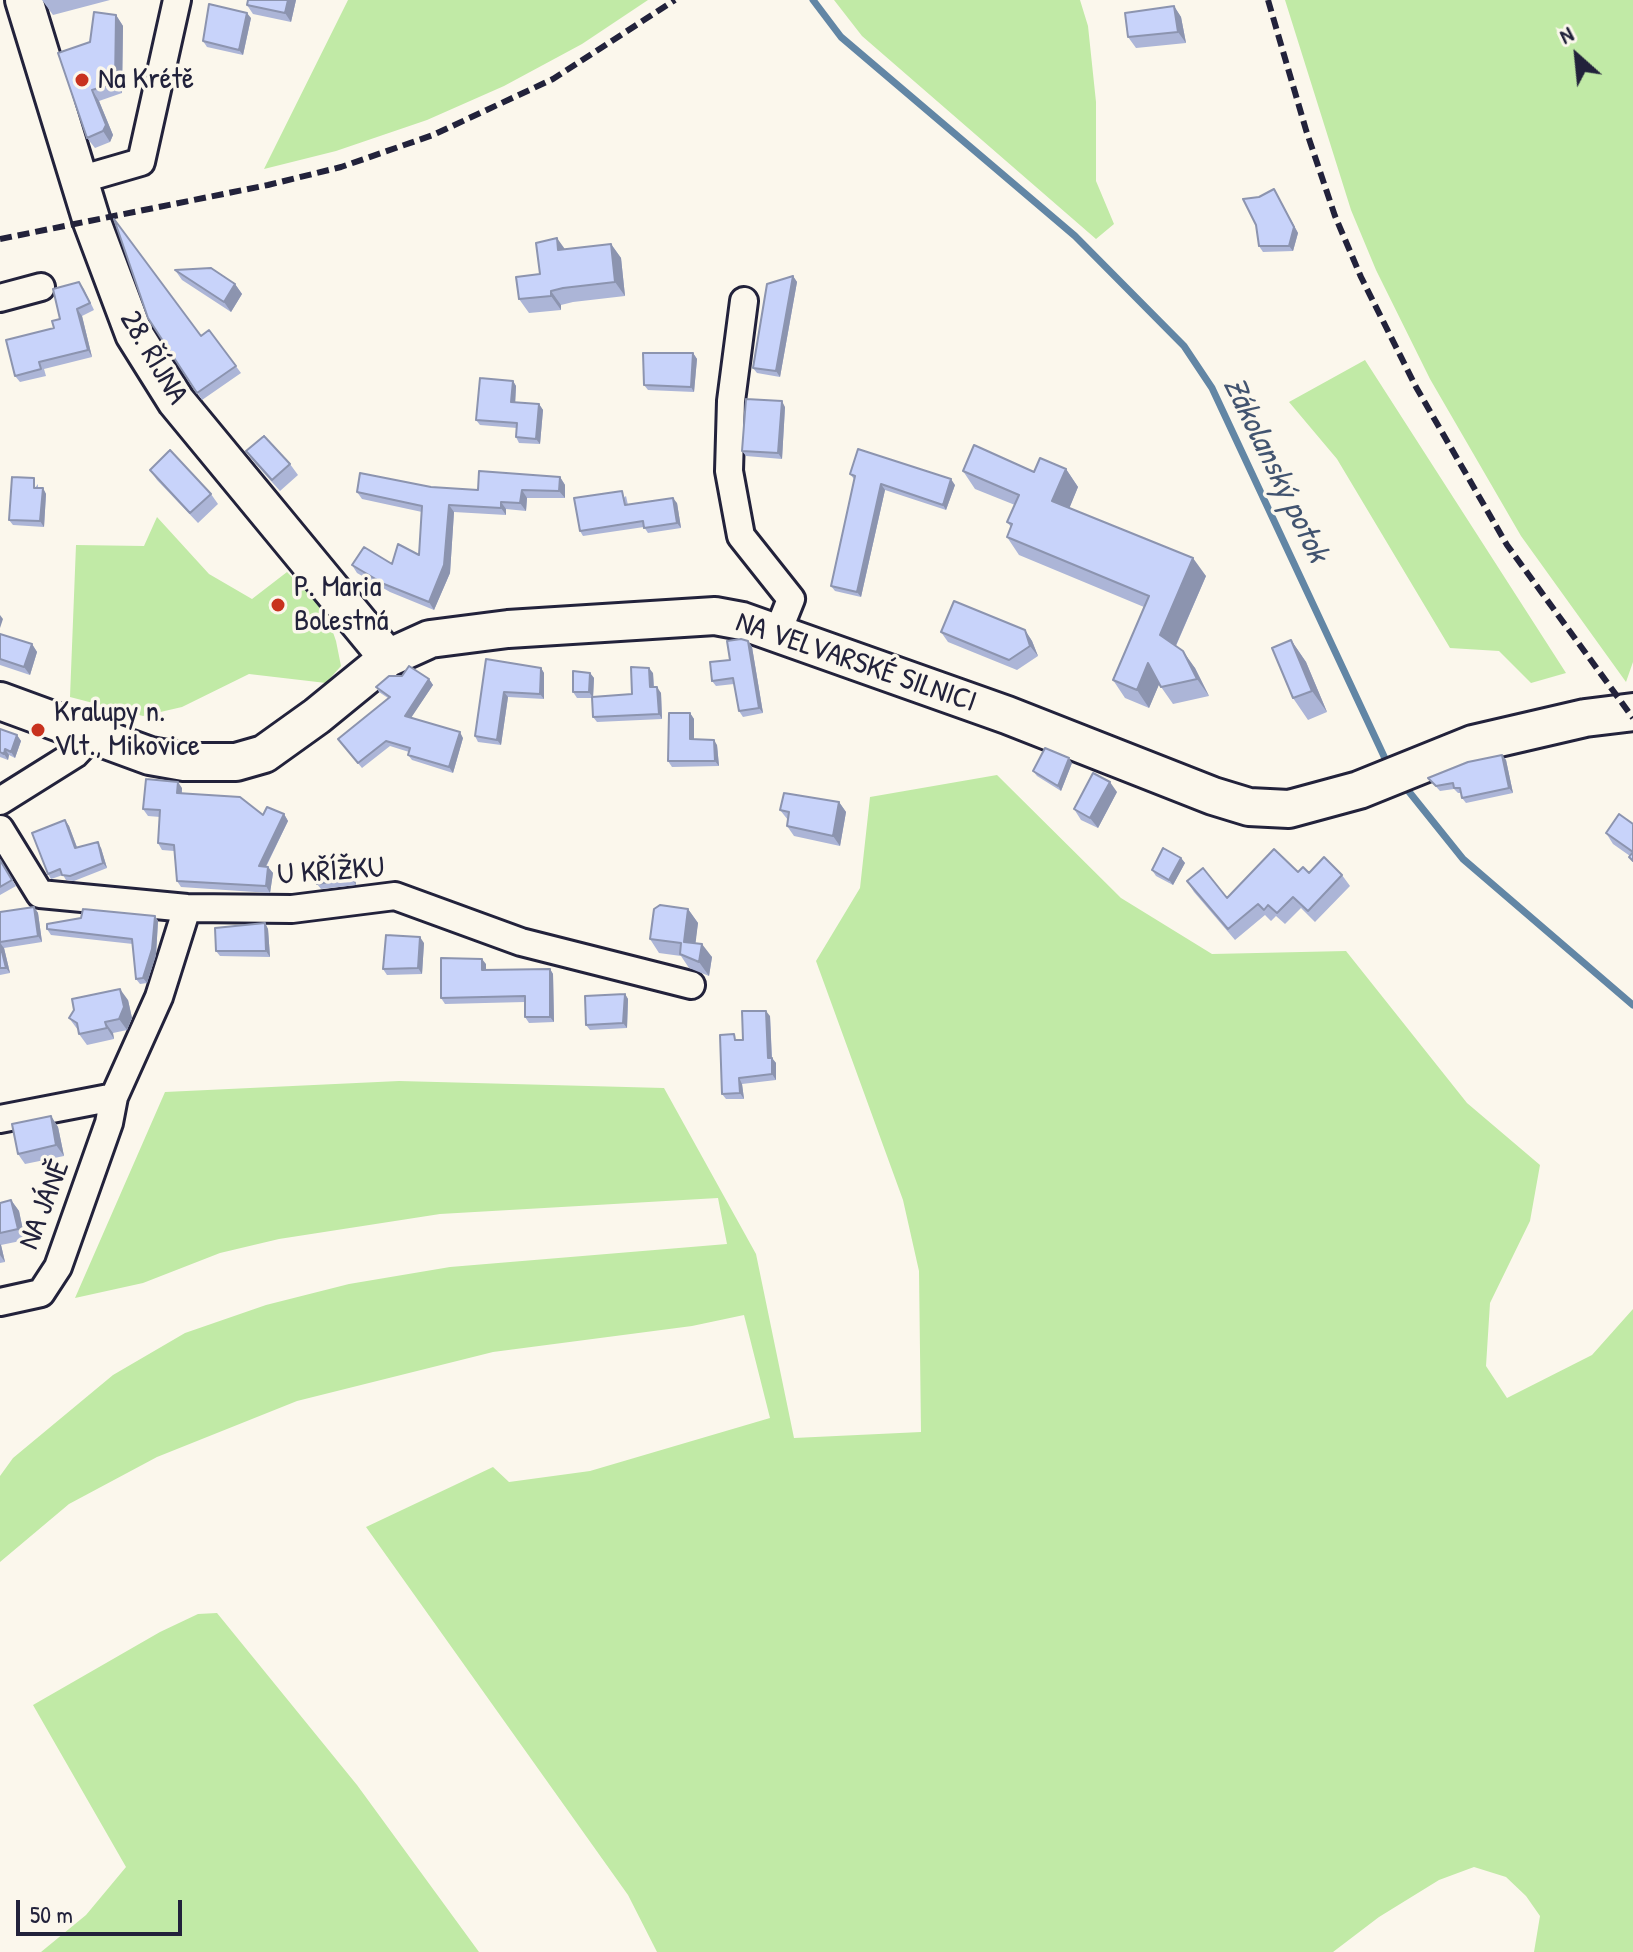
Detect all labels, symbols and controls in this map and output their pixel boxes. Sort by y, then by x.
north arrow [1537,16,1617,96]
text: N [1554,19,1578,51]
place label: Na Krétě [98,62,194,98]
marker: Na Krétě [73,71,91,89]
street label: 28. ŘÍJNA [111,305,195,411]
water label: Zákolanský potok [1214,371,1336,569]
place label: P. Maria Bolestná [294,570,388,640]
marker: P. Maria Bolestná [269,596,287,614]
street label: NA VELVARSKÉ SILNICI [731,605,981,721]
place label: Kralupy n. Vlt., Mikovice [54,695,200,766]
marker: Kralupy n. Vlt., Mikovice [29,721,47,739]
street label: U KŘÍŽKU [276,850,386,894]
street label: NA JÁNĚ [12,1155,78,1255]
scale bar [20,1884,186,1934]
text: 50 m [30,1898,73,1930]

